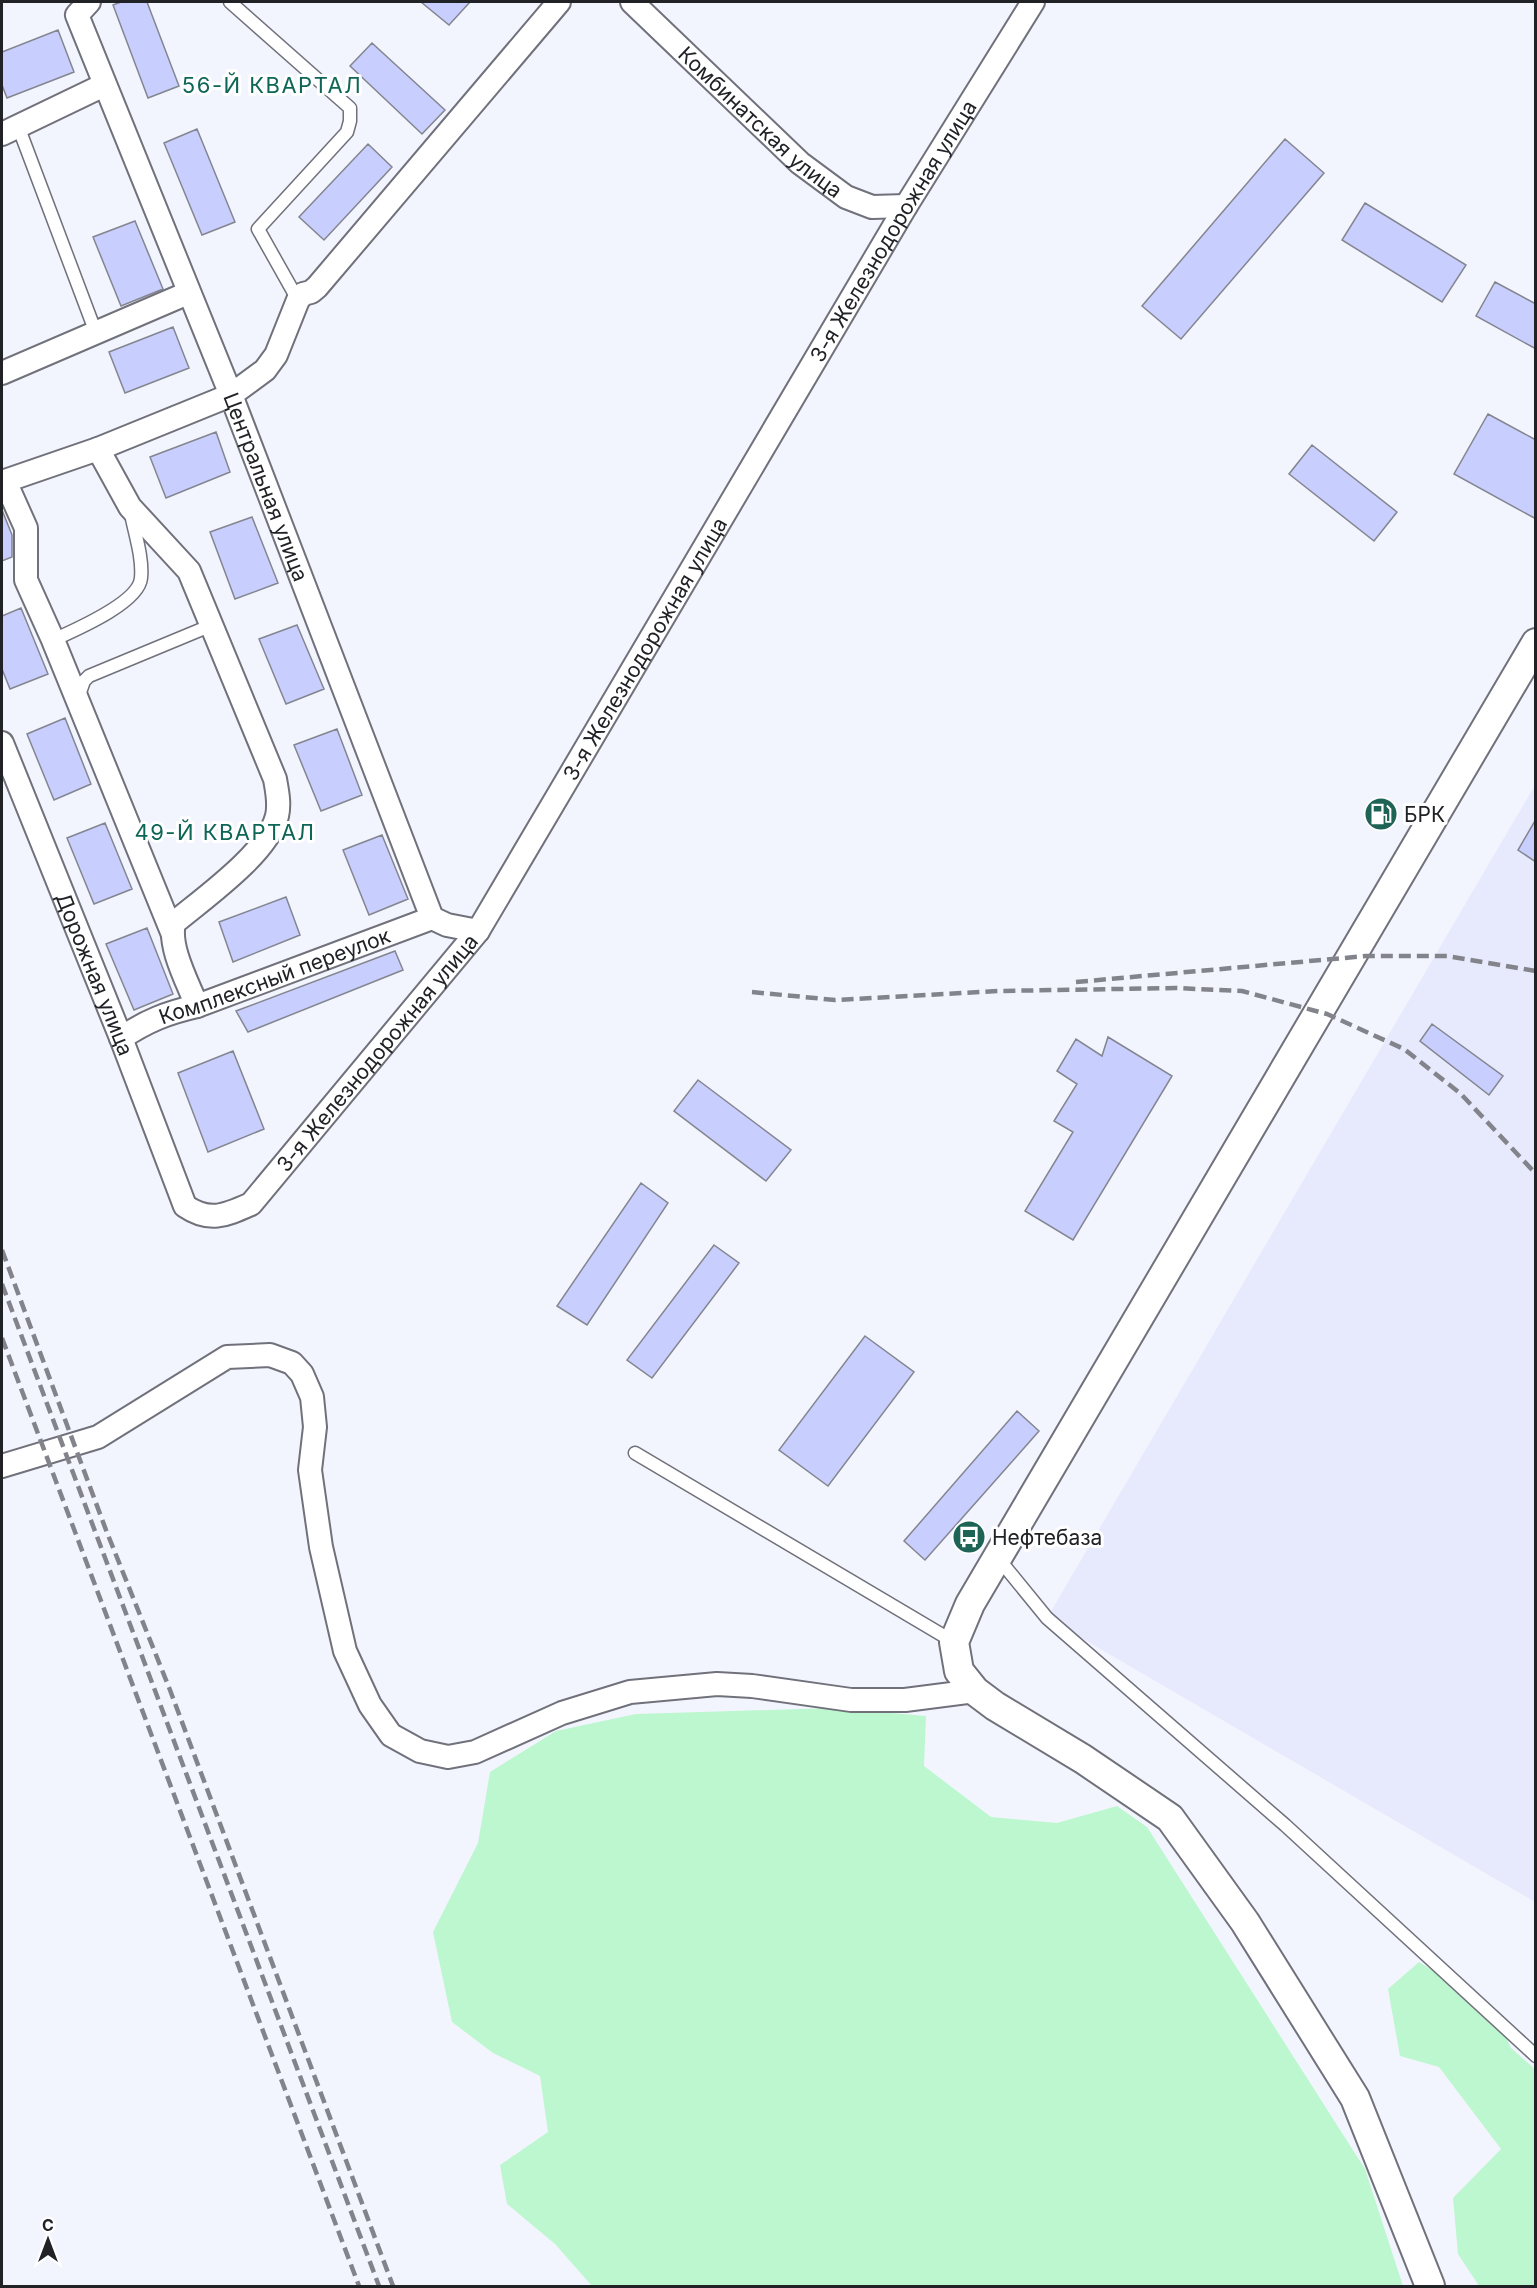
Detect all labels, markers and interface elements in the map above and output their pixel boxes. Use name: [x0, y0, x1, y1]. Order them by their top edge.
street label: Комбинатская улица: [674, 41, 847, 203]
district label: 56-Й КВАРТАЛ: [182, 72, 362, 98]
street label: 3-я Железнодорожная улица: [804, 95, 981, 366]
street label: Центральная улица: [219, 389, 314, 585]
street label: 3-я Железнодорожная улица: [557, 513, 732, 785]
fuel station icon: БРК: [1363, 796, 1399, 832]
place label: БРК: [1404, 802, 1445, 827]
district label: 49-Й КВАРТАЛ: [134, 819, 316, 845]
street label: Дорожная улица: [51, 889, 139, 1059]
street label: Комплексный переулок: [155, 922, 394, 1029]
street label: 3-я Железнодорожная улица: [271, 929, 483, 1176]
bus stop icon: Нефтебаза: [951, 1519, 987, 1555]
place label: Нефтебаза: [992, 1525, 1102, 1550]
north arrow: [18, 2210, 78, 2270]
text: С: [42, 2215, 54, 2235]

